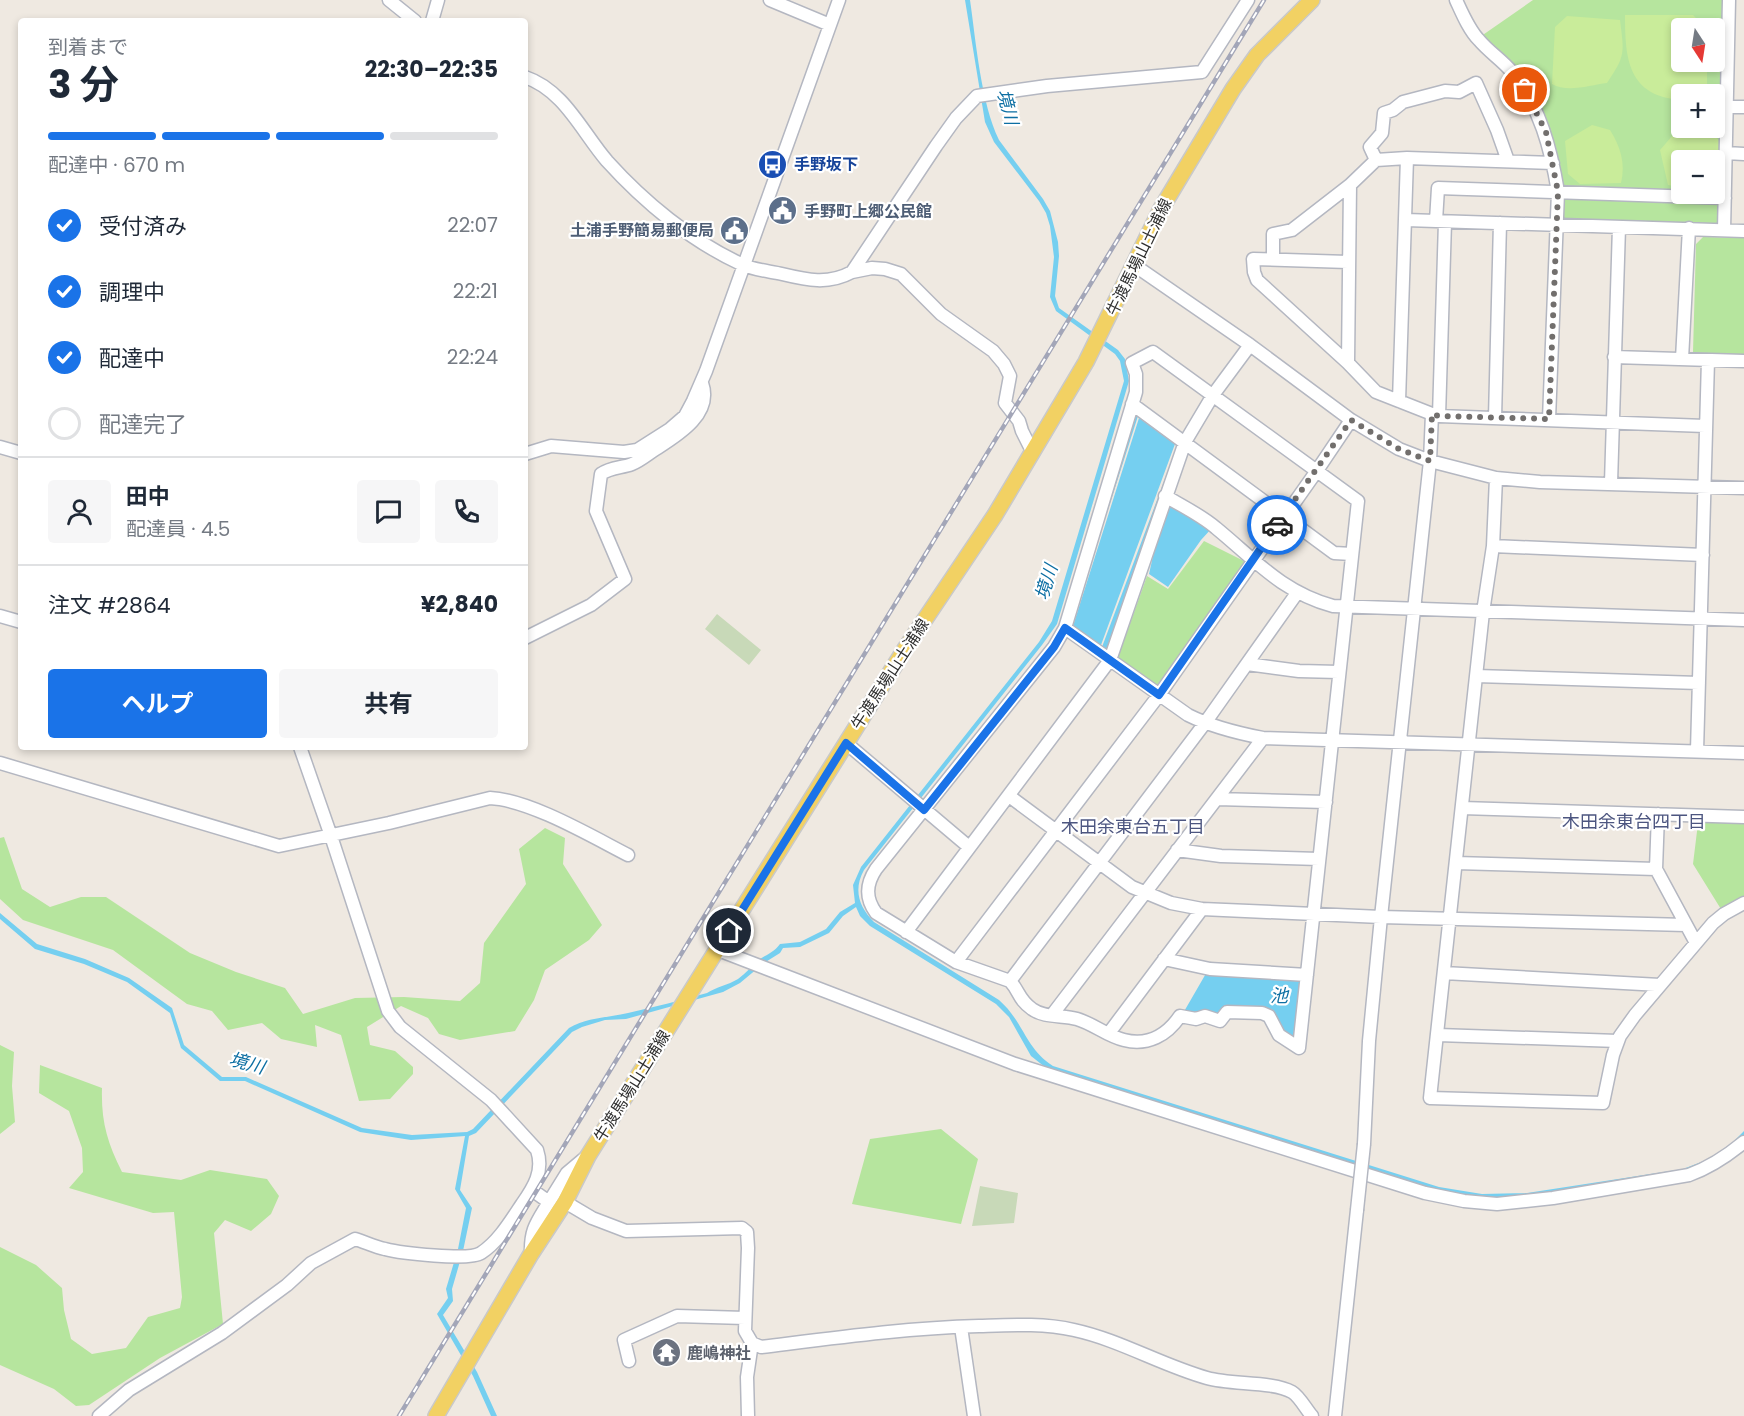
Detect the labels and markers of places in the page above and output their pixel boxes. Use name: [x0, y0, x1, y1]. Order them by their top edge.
pin: [1499, 64, 1550, 115]
bus stop icon: 手野坂下: [757, 148, 789, 180]
place label: 手野坂下: [794, 153, 858, 176]
public building icon: 手野町上郷公民館: [767, 195, 799, 227]
place label: 手野町上郷公民館: [804, 200, 932, 223]
public building icon: 土浦手野簡易郵便局: [719, 214, 751, 246]
place label: 土浦手野簡易郵便局: [570, 219, 714, 242]
pin: [703, 905, 754, 956]
temple icon: 鹿嶋神社: [650, 1337, 682, 1369]
place label: 鹿嶋神社: [687, 1342, 751, 1365]

